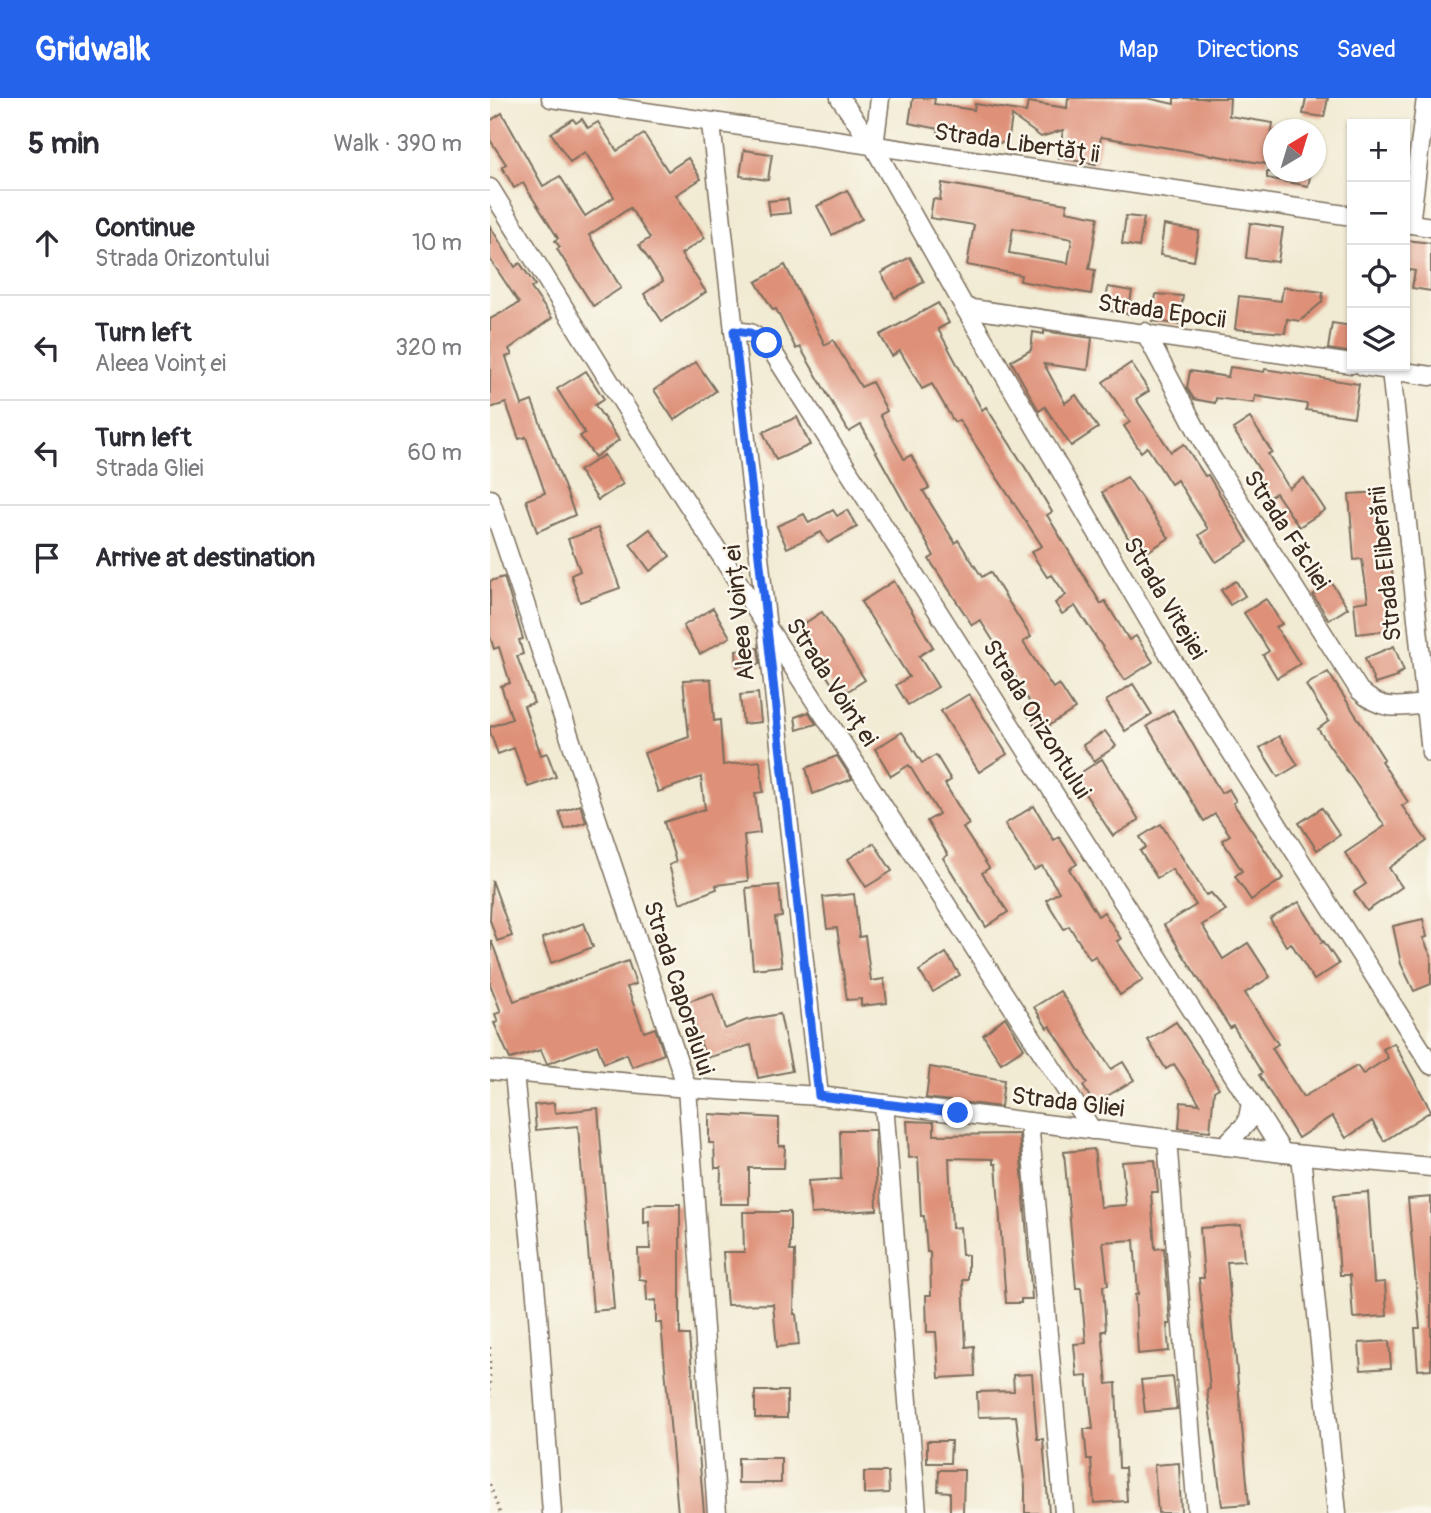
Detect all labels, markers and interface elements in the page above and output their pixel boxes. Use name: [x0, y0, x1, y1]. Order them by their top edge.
text: Gridwalk: [35, 29, 150, 70]
text: Map: [1119, 35, 1159, 64]
text: Directions: [1197, 35, 1298, 64]
text: Saved: [1336, 35, 1396, 64]
street label: Strada Libertății: [932, 118, 1101, 169]
north arrow: [1263, 119, 1326, 182]
map controls: [1347, 119, 1410, 371]
button: +: [1347, 119, 1410, 182]
text: 5 min: [28, 125, 99, 162]
text: Walk · 390 m: [333, 129, 462, 158]
button: −: [1347, 182, 1410, 245]
text: Continue: [95, 212, 195, 244]
icon: ahead: [28, 224, 66, 262]
text: 10 m: [412, 228, 462, 257]
text: Strada Orizontului: [95, 244, 269, 273]
button: locate: [1347, 245, 1410, 308]
street label: Strada Epocii: [1096, 288, 1228, 335]
button: layers: [1347, 308, 1410, 371]
text: Turn left: [95, 317, 191, 349]
route start: [751, 327, 782, 358]
icon: left: [28, 329, 66, 367]
text: 320 m: [395, 333, 462, 362]
text: Aleea Voinței: [95, 349, 226, 378]
text: Turn left: [95, 422, 191, 454]
icon: left: [28, 434, 66, 472]
text: 60 m: [407, 438, 462, 467]
text: Strada Gliei: [95, 454, 204, 483]
street label: Strada Făcliei: [1237, 465, 1336, 595]
street label: Strada Eliberării: [1363, 485, 1408, 643]
street label: Strada Vitejiei: [1117, 532, 1212, 665]
icon: arrive: [28, 539, 66, 577]
text: Arrive at destination: [95, 542, 315, 574]
street label: Aleea Voinței: [718, 543, 761, 682]
street label: Strada Voinței: [779, 613, 884, 752]
street label: Strada Orizontului: [976, 634, 1097, 804]
street label: Strada Caporalului: [637, 897, 720, 1079]
street label: Strada Gliei: [1010, 1081, 1126, 1124]
route end: [942, 1097, 973, 1128]

